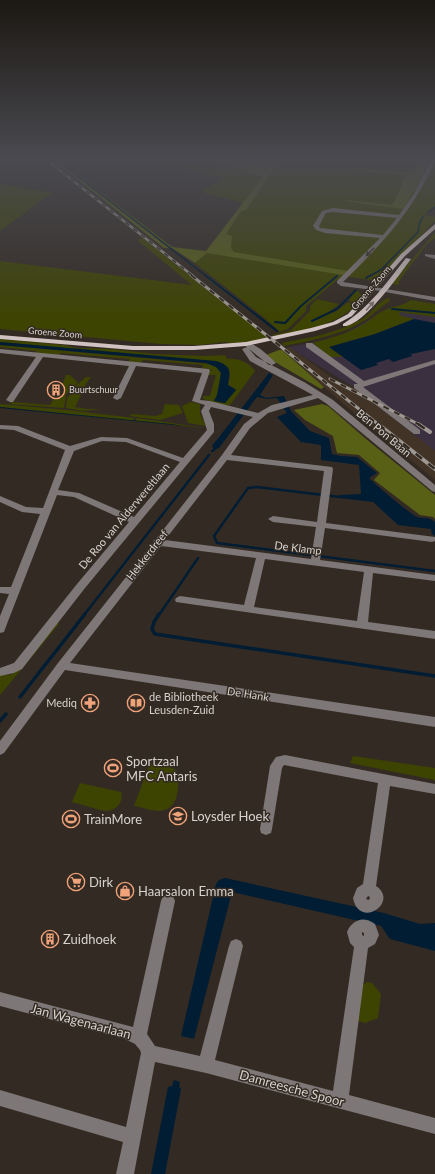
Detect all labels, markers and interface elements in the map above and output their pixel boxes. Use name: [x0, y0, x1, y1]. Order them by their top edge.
one-way arrow: [365, 247, 375, 257]
street label: Groene Zoom: [349, 264, 393, 312]
one-way arrow: [365, 301, 374, 312]
street label: Groene Zoom: [27, 325, 83, 340]
building icon: Buurtschuur: [46, 380, 66, 400]
place label: Buurtschuur: [69, 384, 119, 395]
street label: Ben Pon Baan: [354, 406, 414, 459]
street label: De Roo van Alderwereltlaan: [75, 460, 172, 571]
street label: Hekkerdreef: [123, 527, 170, 582]
street label: De Klamp: [274, 538, 322, 557]
street label: De Hank: [226, 684, 270, 703]
place label: de Bibliotheek Leusden-Zuid: [149, 690, 219, 716]
pharmacy icon: Mediq: [80, 693, 100, 713]
library icon: de Bibliotheek Leusden-Zuid: [126, 693, 146, 713]
place label: Mediq: [46, 696, 77, 709]
place label: Sportzaal MFC Antaris: [126, 753, 198, 784]
sports icon: Sportzaal MFC Antaris: [103, 758, 123, 778]
school or university icon: Loysder Hoek: [168, 806, 188, 826]
place label: Loysder Hoek: [191, 808, 269, 824]
sports icon: TrainMore: [61, 809, 81, 829]
place label: TrainMore: [84, 811, 142, 827]
supermarket icon: Dirk: [66, 872, 86, 892]
place label: Dirk: [89, 874, 114, 890]
shop icon: Haarsalon Emma: [115, 881, 135, 901]
place label: Haarsalon Emma: [138, 883, 234, 899]
building icon: Zuidhoek: [40, 929, 60, 949]
place label: Zuidhoek: [63, 931, 117, 947]
street label: Jan Wagenaarlaan: [29, 1000, 133, 1042]
street label: Damreesche Spoor: [238, 1066, 346, 1110]

